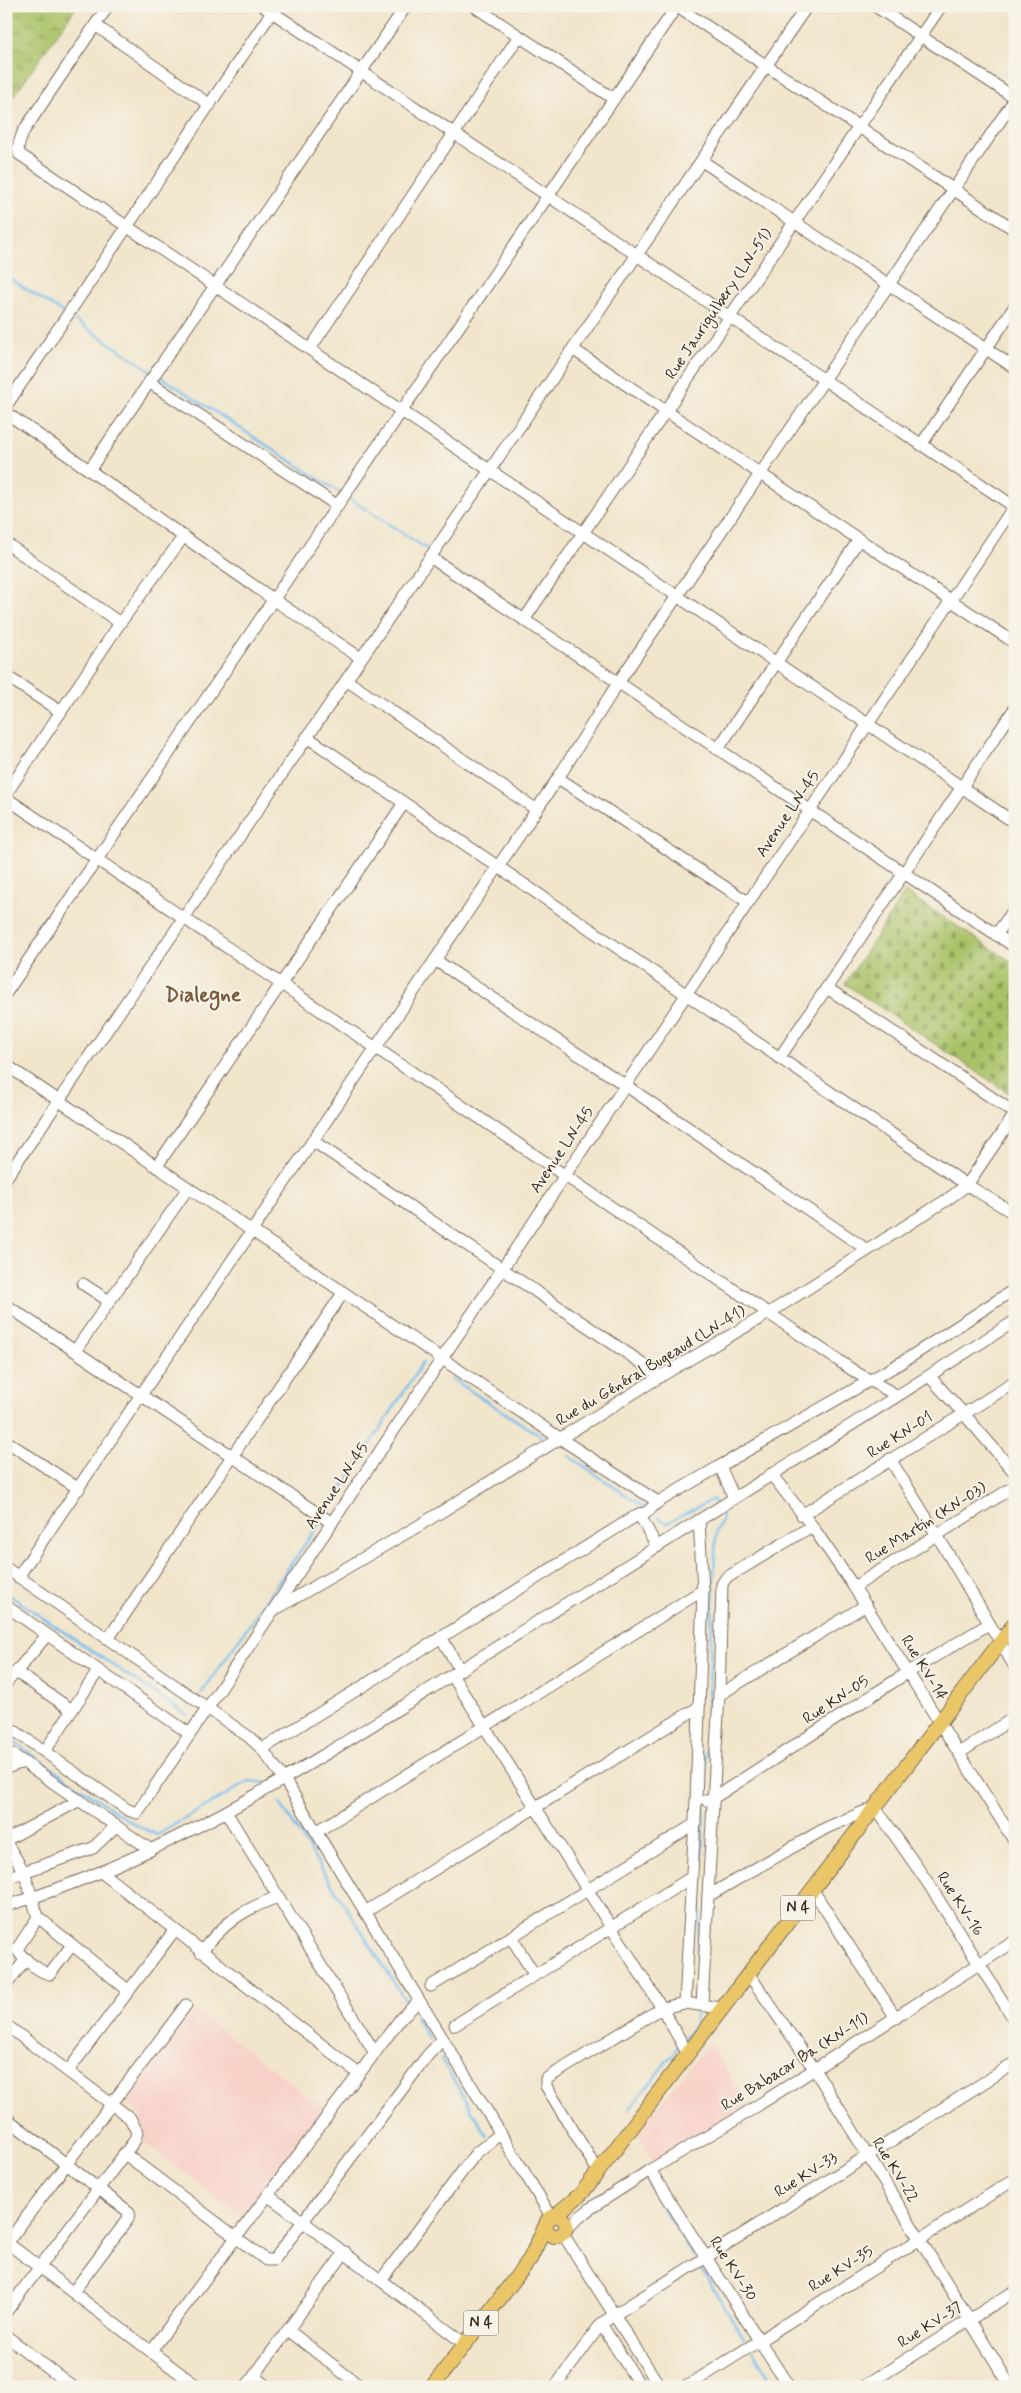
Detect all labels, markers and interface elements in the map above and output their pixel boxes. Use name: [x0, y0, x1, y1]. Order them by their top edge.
street label: Rue Jaurigulbery (LN-51): [661, 224, 778, 384]
street label: Avenue LN-45: [751, 767, 825, 861]
district label: Dialegne: [165, 981, 242, 1011]
street label: Avenue LN-45: [525, 1103, 599, 1197]
street label: Rue du Général Bugeaud (LN-41): [552, 1301, 750, 1431]
street label: Rue KN-01: [863, 1407, 937, 1463]
street label: Avenue LN-45: [300, 1439, 374, 1533]
street label: Rue Martin (KN-03): [861, 1477, 991, 1569]
street label: Rue KV-14: [896, 1631, 953, 1705]
street label: Rue KN-05: [799, 1671, 873, 1729]
street label: Rue KV-16: [931, 1868, 989, 1940]
road number: N 4: [780, 1896, 816, 1920]
street label: Rue Babacar Ba (KN-11): [717, 2008, 873, 2116]
street label: Rue KV-22: [867, 2133, 923, 2207]
street label: Rue KV-33: [770, 2147, 842, 2203]
street label: Rue KV-30: [704, 2233, 762, 2305]
street label: Rue KV-35: [805, 2241, 877, 2297]
street label: Rue KV-37: [894, 2297, 966, 2353]
road number: N 4: [464, 2310, 498, 2336]

